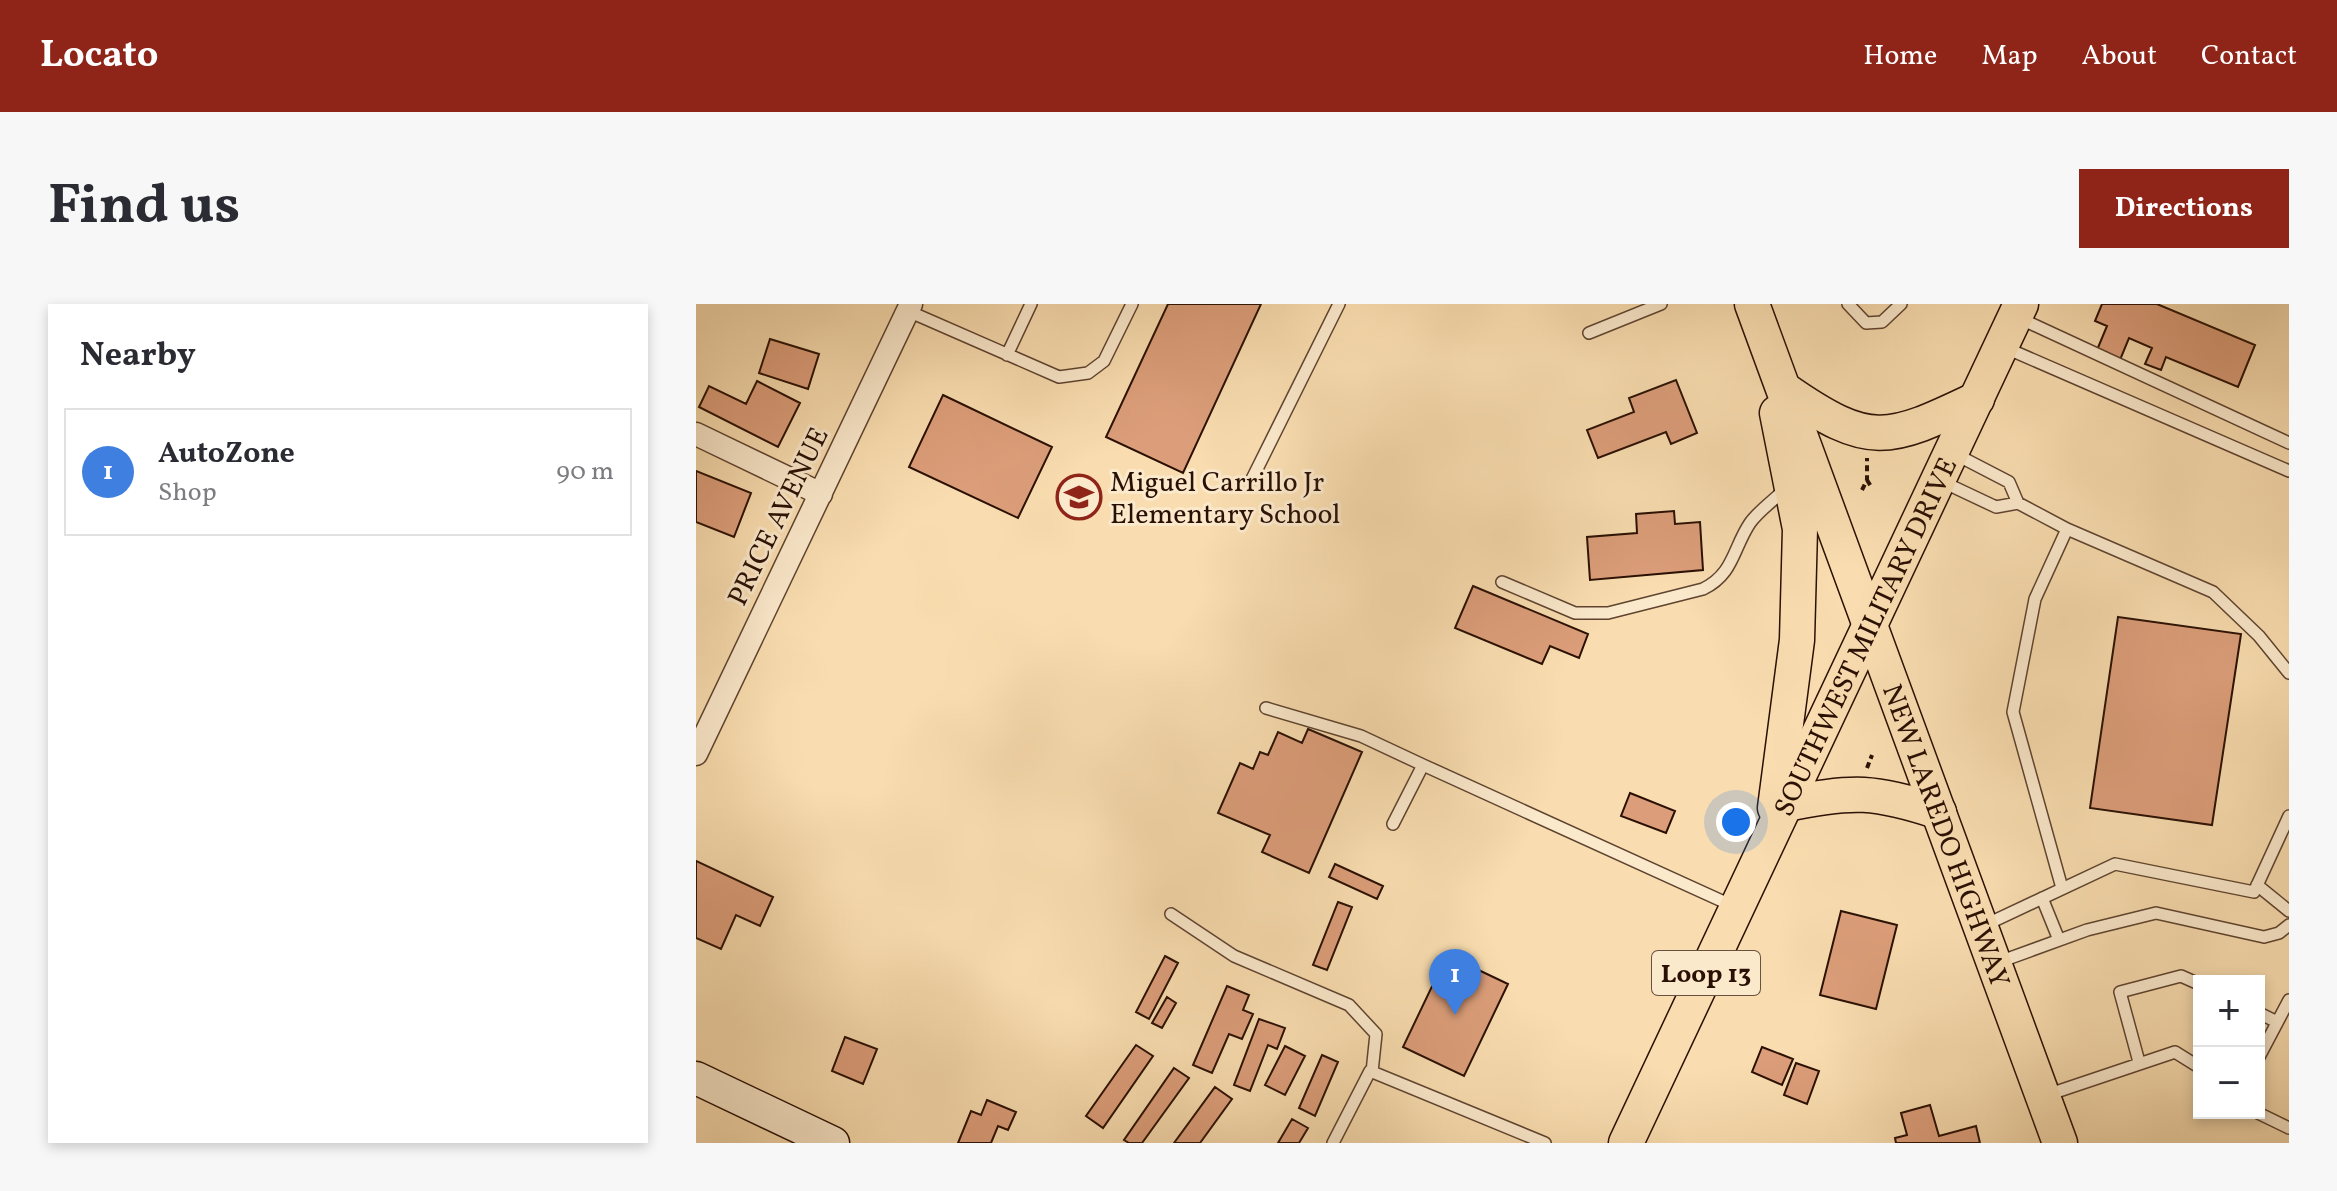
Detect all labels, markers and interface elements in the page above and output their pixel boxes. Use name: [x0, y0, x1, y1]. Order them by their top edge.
text: Locato: [40, 30, 158, 83]
text: Home: [1863, 37, 1937, 76]
text: Map: [1981, 37, 2037, 76]
text: About: [2081, 37, 2157, 76]
text: Contact: [2201, 37, 2297, 76]
text: Find us: [48, 169, 240, 247]
button: Directions: [2079, 169, 2289, 248]
text: Nearby: [80, 333, 196, 380]
street label: PRICE AVENUE: [719, 421, 839, 613]
text: AutoZone: [158, 433, 295, 475]
street label: SOUTHWEST MILITARY DRIVE: [1765, 451, 1968, 823]
text: 1: [103, 454, 113, 490]
text: 90 m: [556, 454, 614, 490]
place label: Miguel Carrillo Jr Elementary School: [1110, 464, 1341, 535]
school or university icon: Miguel Carrillo Jr Elementary School: [1055, 473, 1103, 521]
text: Shop: [158, 475, 217, 511]
street label: NEW LAREDO HIGHWAY: [1871, 679, 2018, 993]
your location: [1716, 802, 1756, 842]
pin: 1: [1429, 949, 1481, 1015]
road number: Loop 13: [1652, 951, 1760, 995]
map controls: [2193, 975, 2265, 1119]
button: +: [2193, 975, 2265, 1047]
button: −: [2193, 1047, 2265, 1119]

